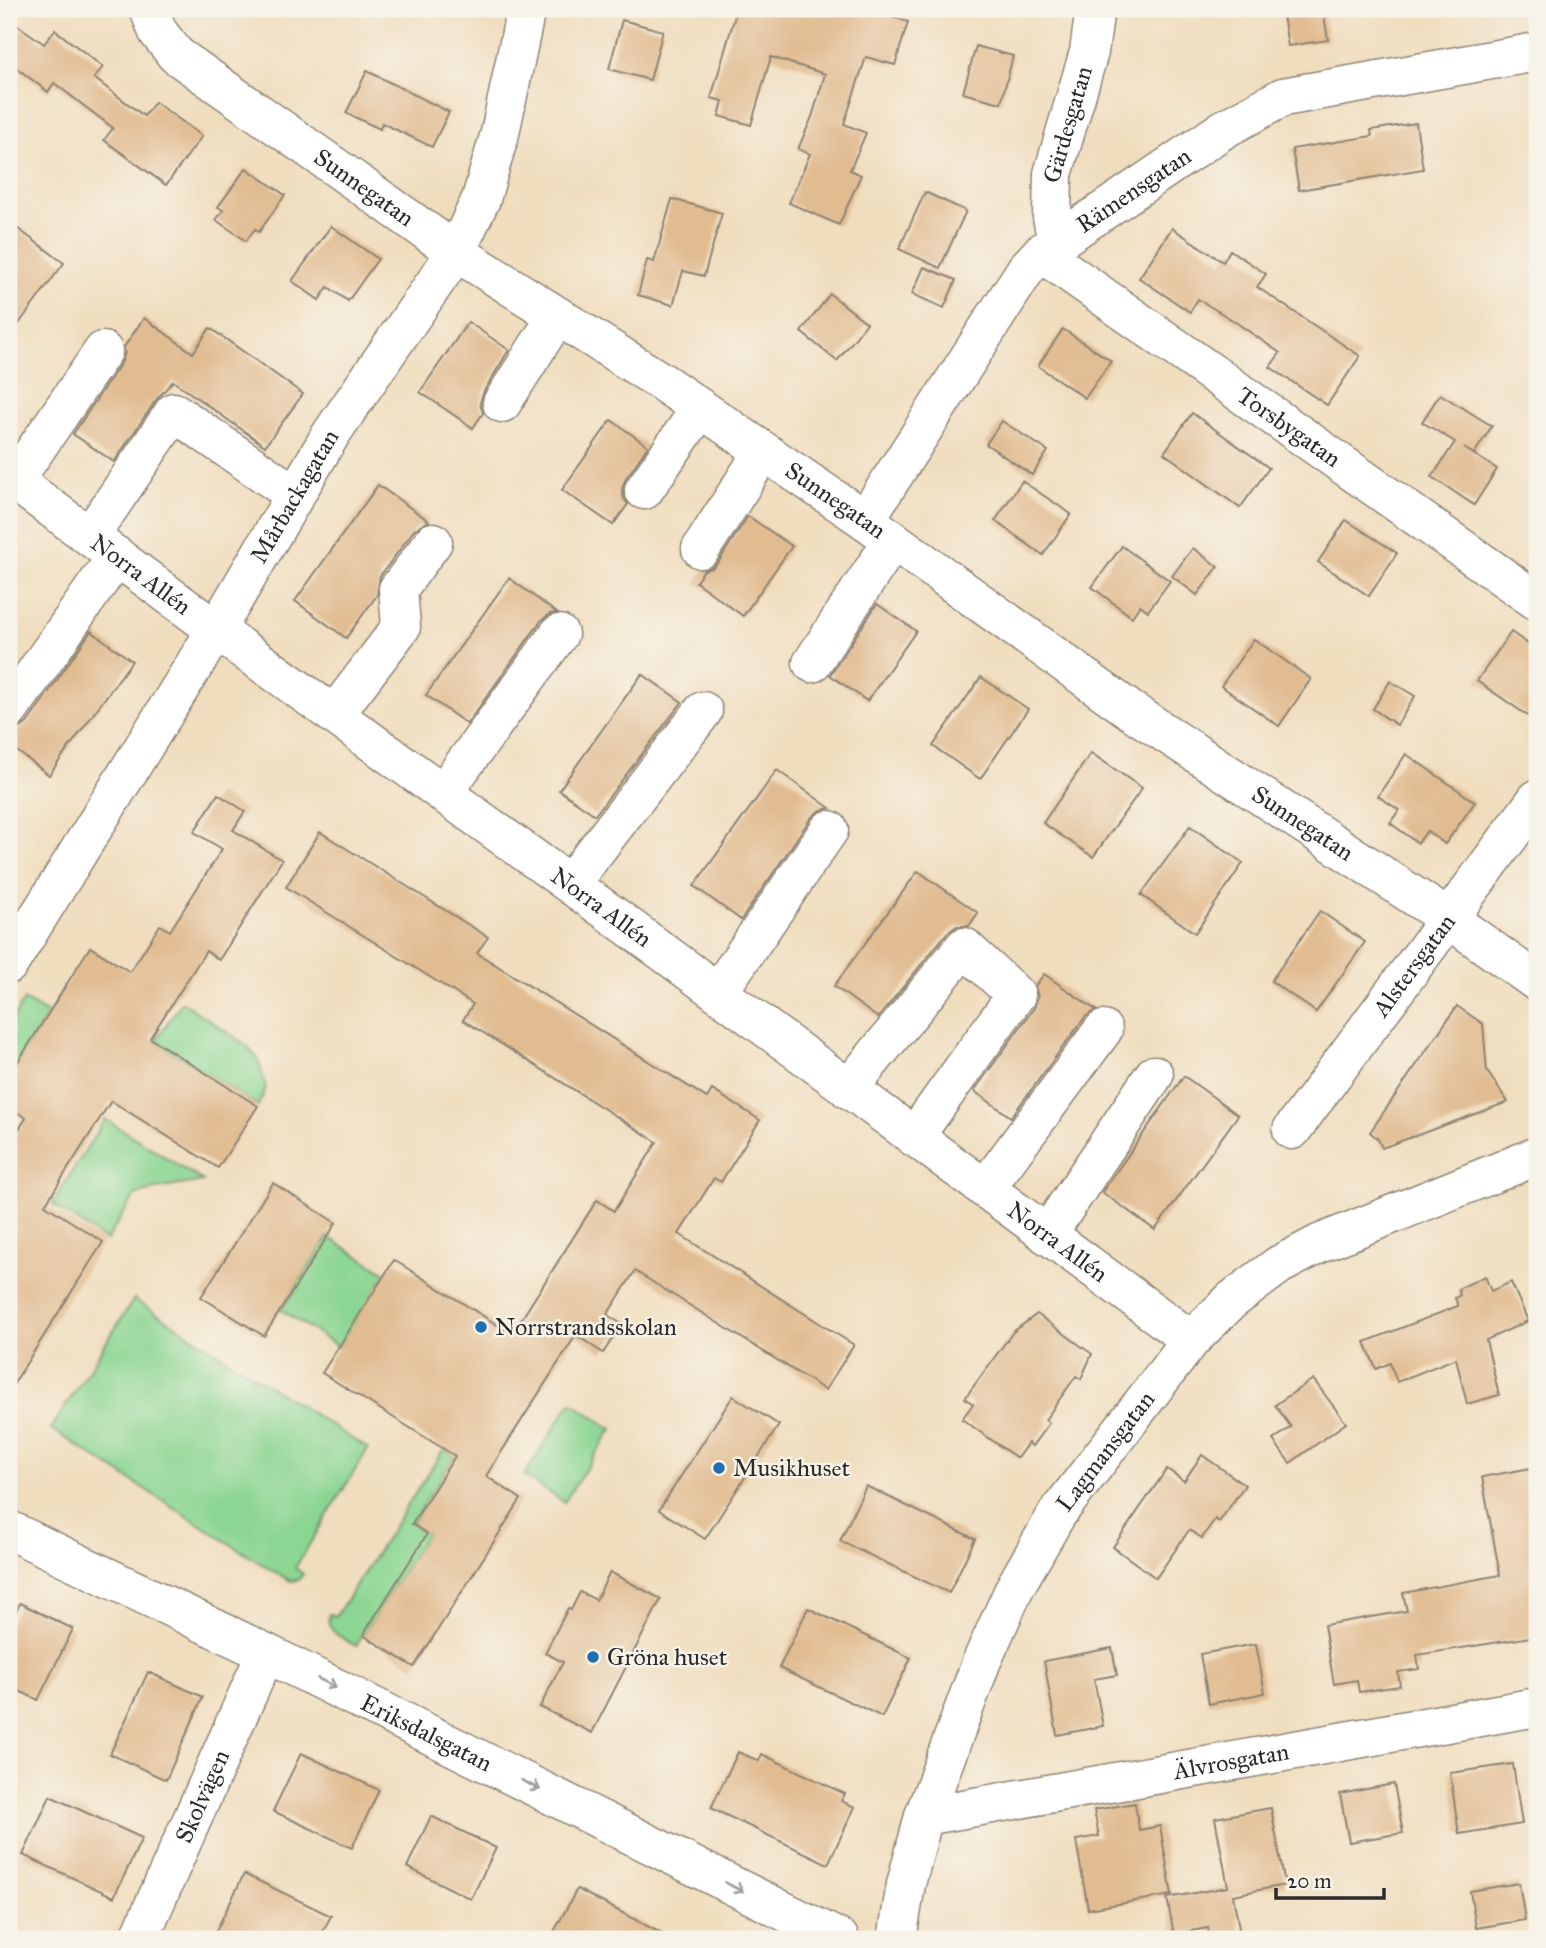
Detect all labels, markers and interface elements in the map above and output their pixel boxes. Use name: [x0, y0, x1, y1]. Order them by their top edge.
street label: Gärdesgatan: [1036, 63, 1099, 187]
street label: Rämensgatan: [1071, 141, 1197, 240]
street label: Sunnegatan: [308, 142, 420, 233]
street label: Torsbygatan: [1231, 380, 1347, 474]
street label: Mårbackagatan: [244, 424, 345, 569]
street label: Sunnegatan: [780, 455, 892, 545]
street label: Norra Allén: [85, 527, 197, 621]
street label: Sunnegatan: [1246, 779, 1359, 867]
street label: Norra Allén: [545, 860, 658, 954]
street label: Alstersgatan: [1365, 908, 1462, 1023]
street label: Norra Allén: [1001, 1195, 1114, 1289]
place label: Norrstrandsskolan: [495, 1312, 677, 1342]
marker: Norrstrandsskolan: [473, 1319, 489, 1335]
street label: Lagmansgatan: [1049, 1385, 1161, 1518]
place label: Musikhuset: [733, 1453, 851, 1483]
marker: Musikhuset: [711, 1460, 727, 1476]
place label: Gröna huset: [607, 1642, 728, 1672]
marker: Gröna huset: [585, 1649, 601, 1665]
one-way arrow: [316, 1677, 337, 1691]
street label: Eriksdalsgatan: [356, 1688, 497, 1778]
street label: Älvrosgatan: [1170, 1736, 1291, 1787]
street label: Skolvägen: [169, 1745, 236, 1848]
one-way arrow: [520, 1778, 541, 1792]
scale bar: [1276, 1857, 1385, 1901]
text: 20 m: [1287, 1868, 1332, 1894]
one-way arrow: [723, 1880, 744, 1894]

